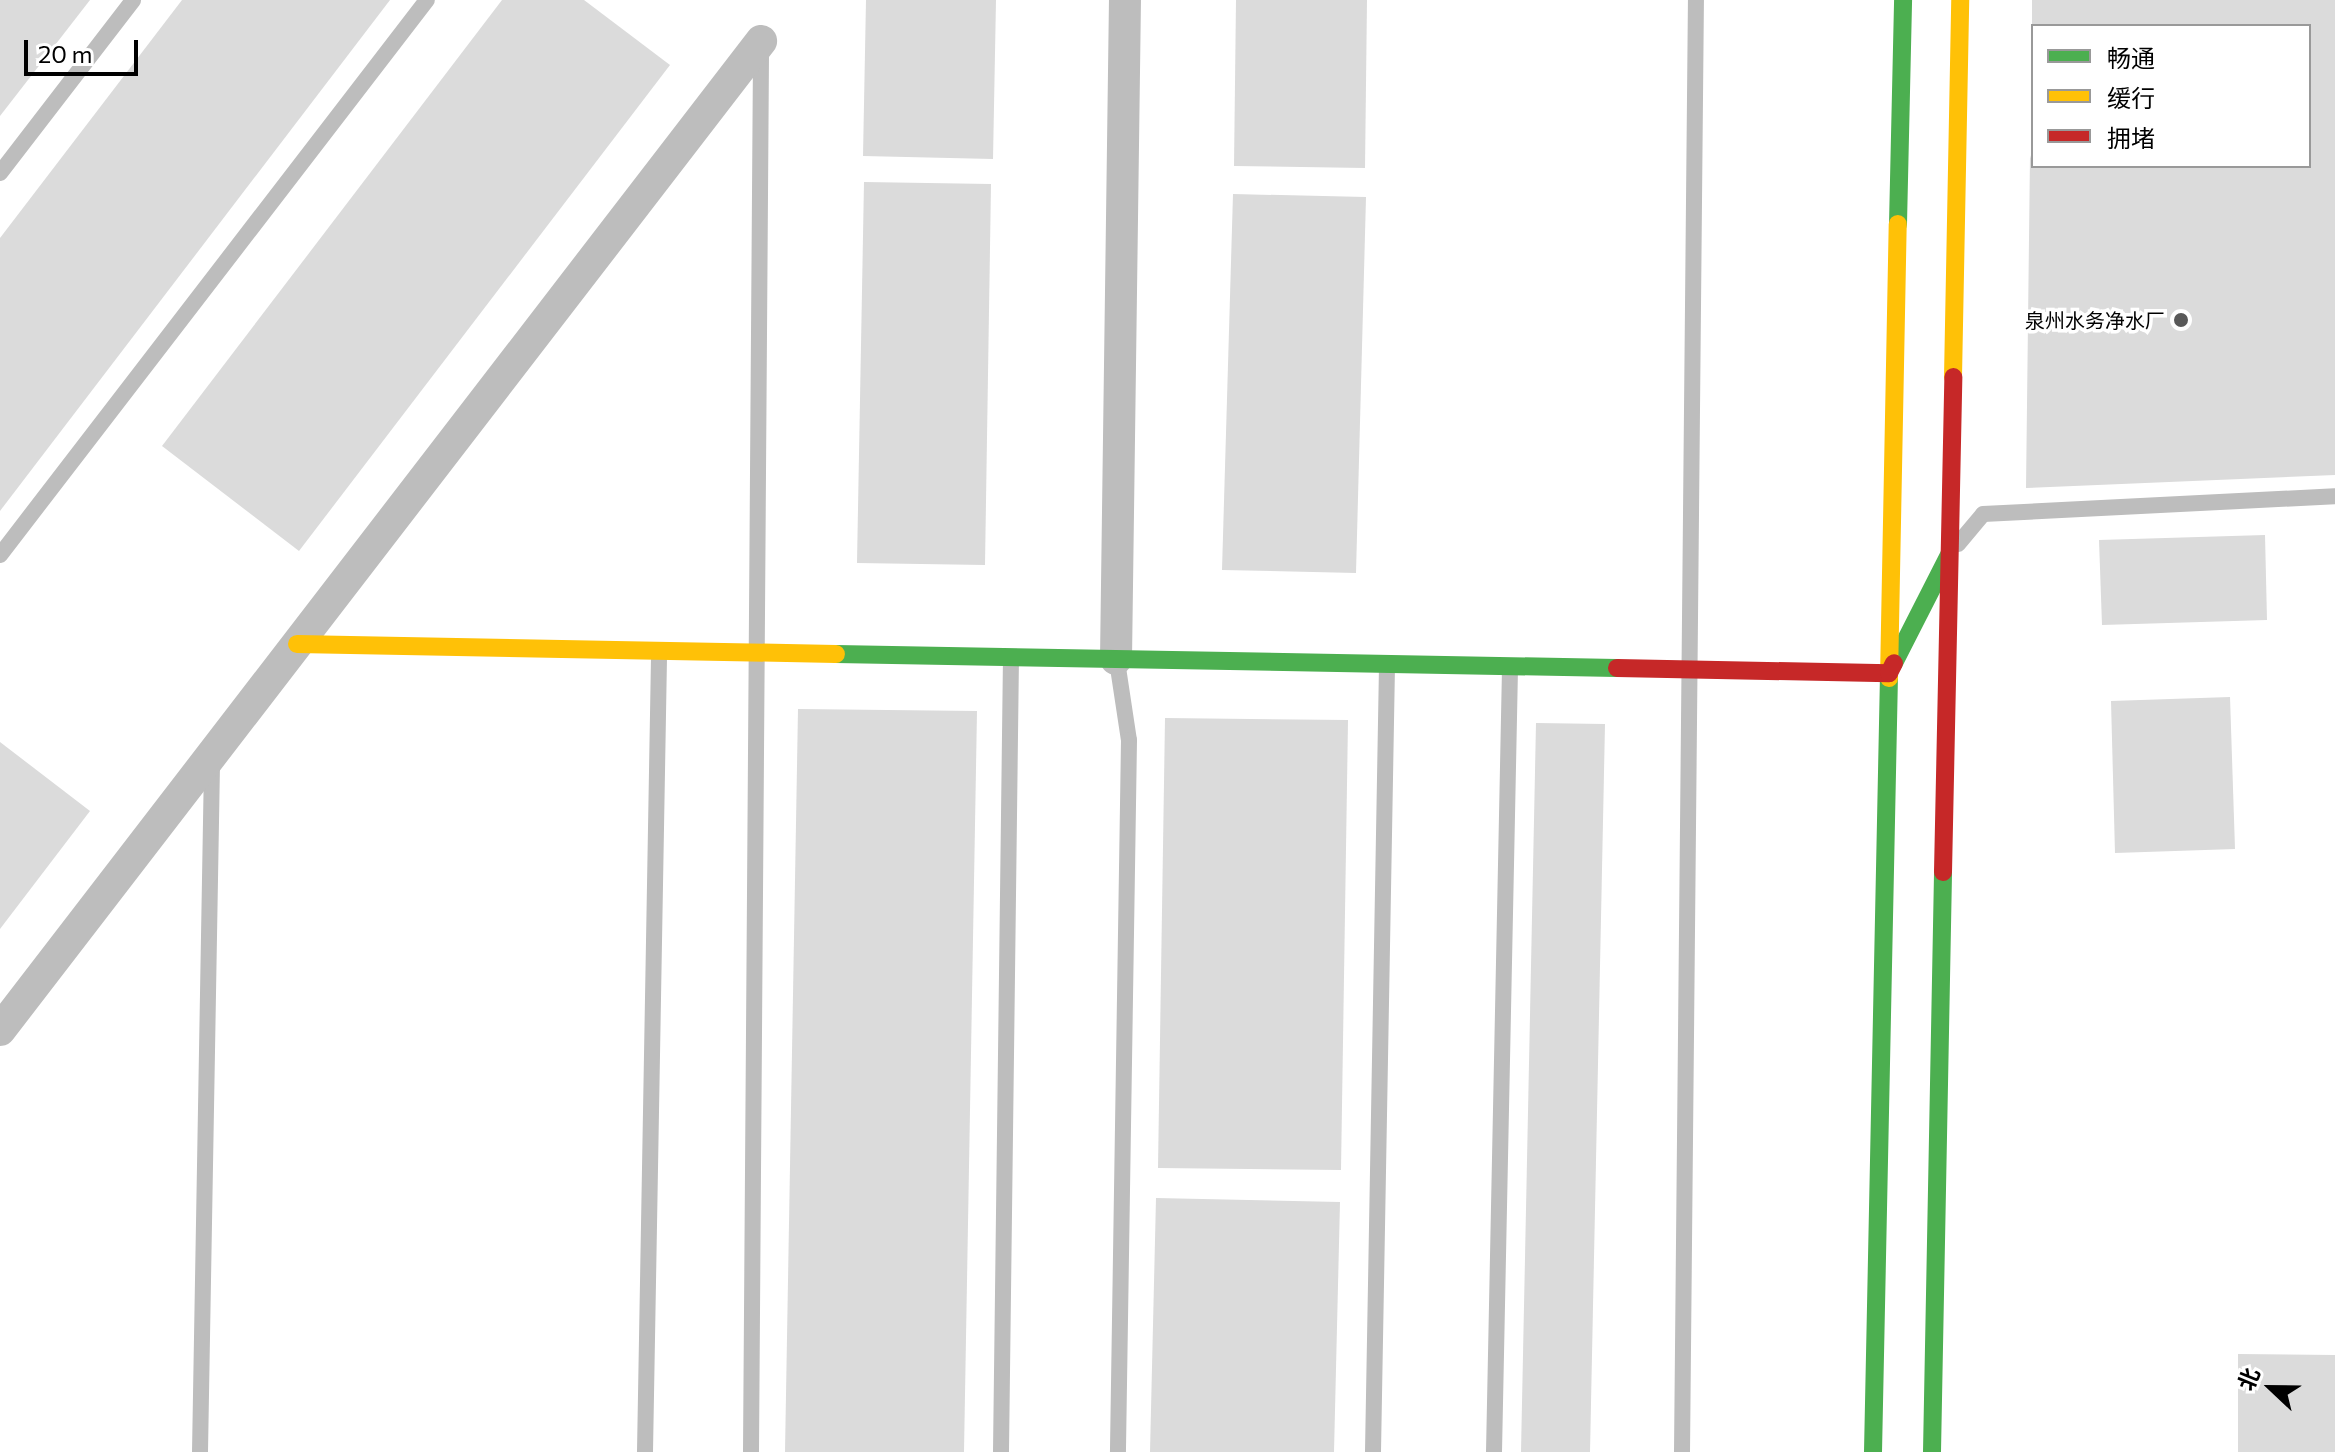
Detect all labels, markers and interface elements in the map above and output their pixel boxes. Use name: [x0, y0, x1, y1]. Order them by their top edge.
scale bar: [28, 24, 142, 74]
legend: [2031, 24, 2311, 168]
text: 20 m: [38, 39, 92, 68]
text: 畅通: [2107, 43, 2155, 72]
text: 缓行: [2107, 83, 2155, 112]
text: 拥堵: [2107, 123, 2155, 152]
place label: 泉州水务净水厂: [2025, 308, 2165, 332]
marker: 泉州水务净水厂: [2172, 311, 2190, 329]
north arrow: [2231, 1348, 2311, 1428]
text: 北: [2232, 1364, 2265, 1394]

